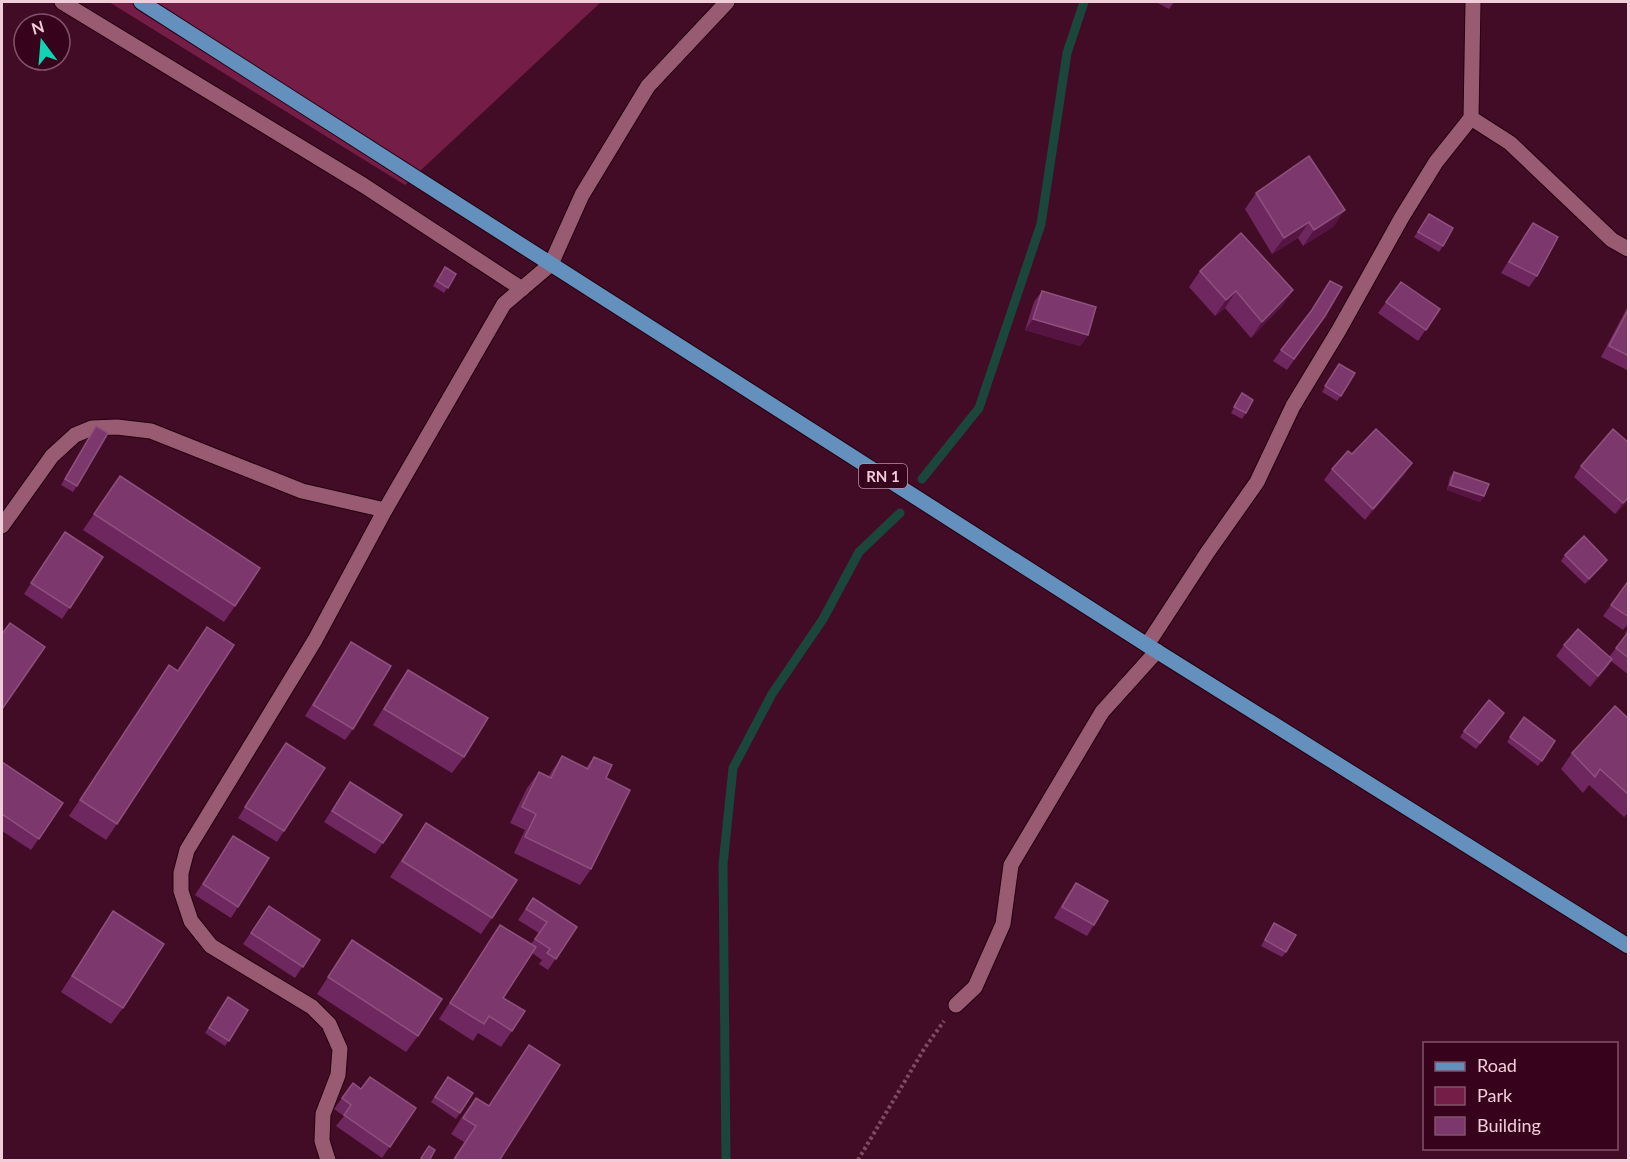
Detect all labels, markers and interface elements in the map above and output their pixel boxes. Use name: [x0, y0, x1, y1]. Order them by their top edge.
north arrow: [12, 12, 72, 72]
text: N: [29, 16, 46, 38]
road number: RN 1: [859, 464, 907, 488]
legend: [1423, 1042, 1618, 1150]
text: Road: [1477, 1054, 1517, 1076]
text: Park: [1477, 1084, 1513, 1106]
text: Building: [1477, 1114, 1541, 1136]

